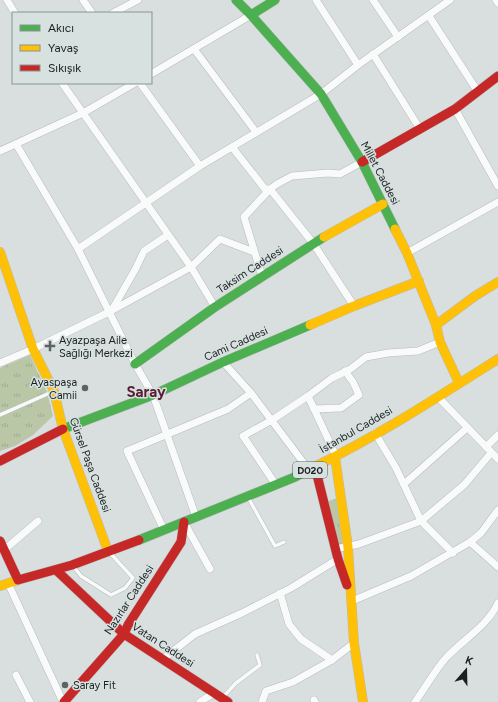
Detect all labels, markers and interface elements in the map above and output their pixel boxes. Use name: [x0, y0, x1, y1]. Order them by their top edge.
legend: [12, 12, 152, 84]
text: Akıcı: [48, 21, 74, 35]
text: Yavaş: [48, 41, 79, 55]
text: Sıkışık: [48, 61, 81, 75]
street label: Millet Caddesi: [358, 139, 402, 207]
street label: Taksim Caddesi: [214, 244, 286, 296]
street label: Cami Caddesi: [202, 324, 270, 364]
place label: Ayazpaşa Aile Sağlığı Merkezi: [59, 334, 133, 360]
marker: Ayazpaşa Aile Sağlığı Merkezi: [44, 340, 56, 352]
place label: Ayaspaşa Camii: [30, 376, 77, 402]
marker: Ayaspaşa Camii: [80, 383, 90, 393]
district label: Saray: [126, 383, 166, 401]
street label: İstanbul Caddesi: [317, 404, 395, 456]
street label: Gürsel Paşa Caddesi: [67, 416, 113, 514]
road number: D020: [293, 462, 327, 478]
street label: Nazırlar Caddesi: [102, 563, 156, 637]
street label: Vatan Caddesi: [129, 620, 197, 670]
north arrow: [446, 650, 486, 690]
text: K: [464, 654, 476, 669]
place label: Saray Fit: [73, 679, 116, 692]
marker: Saray Fit: [60, 680, 70, 690]

